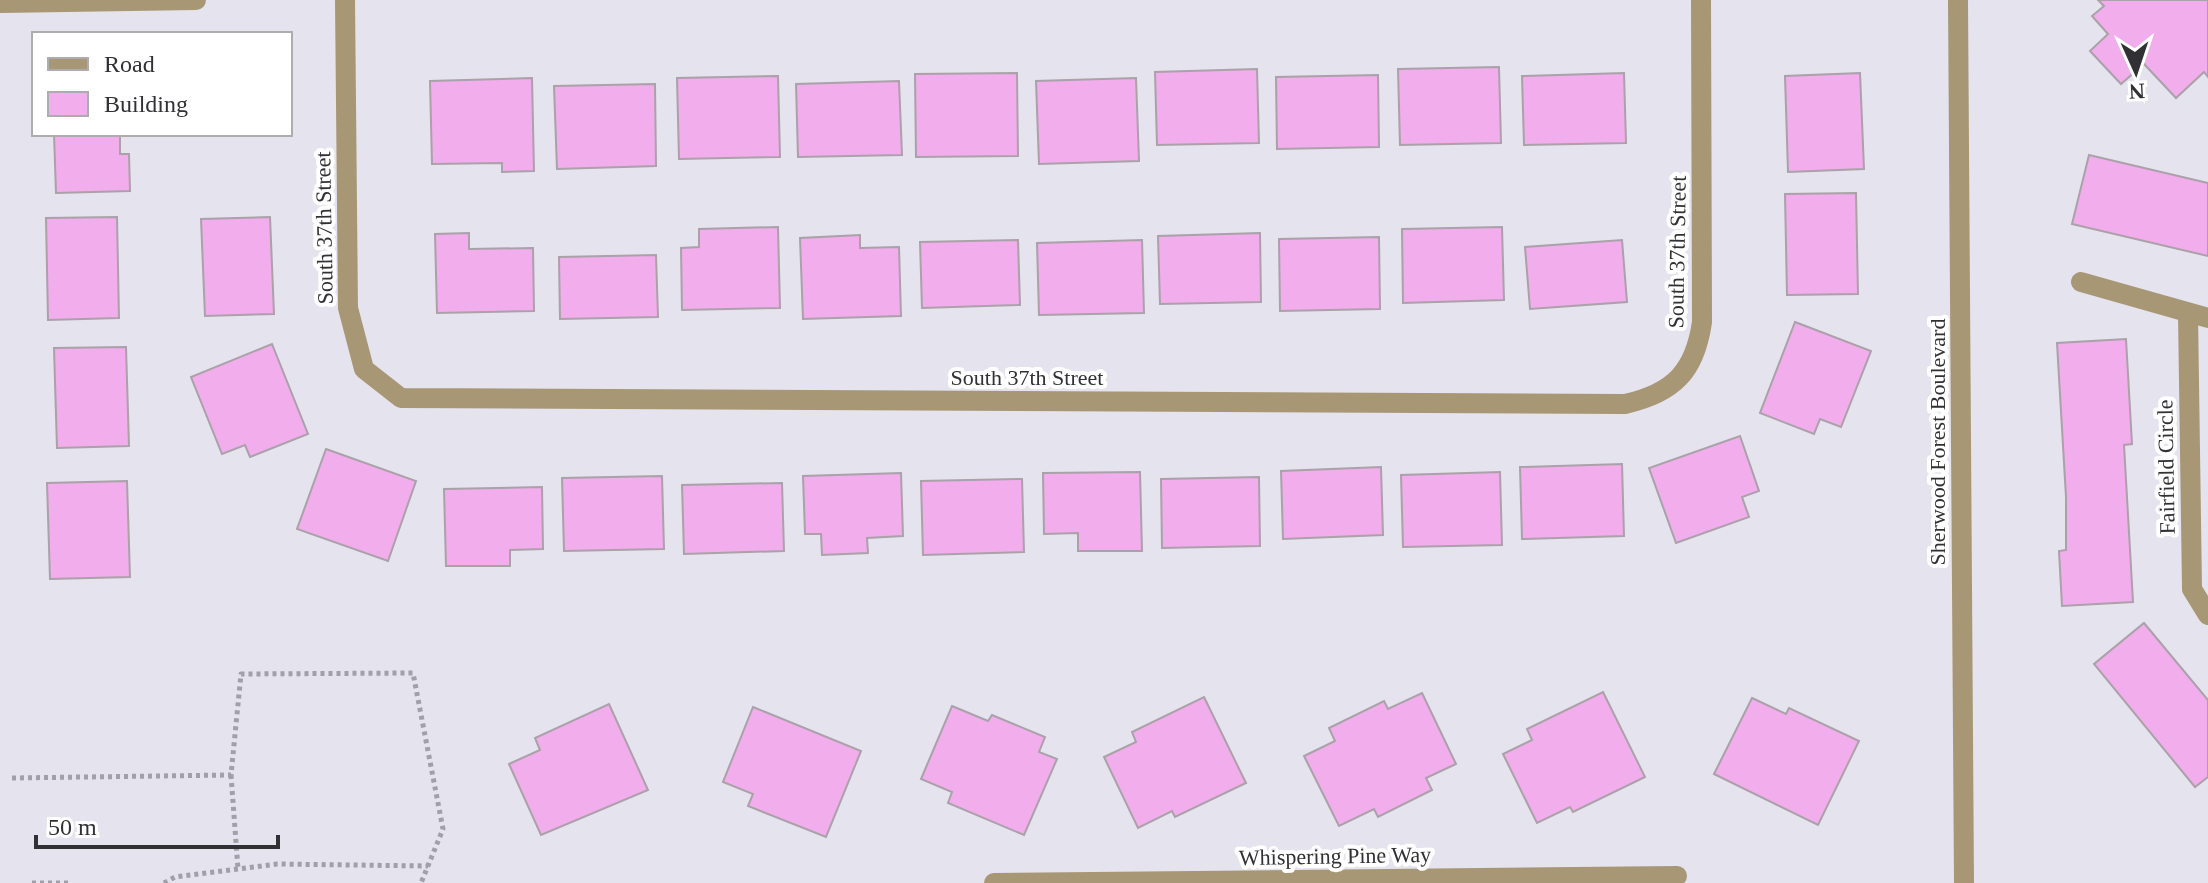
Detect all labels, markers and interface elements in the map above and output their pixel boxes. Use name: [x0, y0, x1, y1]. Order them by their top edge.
legend: [32, 32, 292, 136]
north arrow: [2096, 32, 2176, 112]
text: Road: [104, 51, 155, 77]
text: N: [2128, 79, 2146, 104]
text: Building: [104, 91, 188, 117]
street label: South 37th Street: [310, 151, 338, 305]
street label: South 37th Street: [1663, 175, 1691, 329]
street label: Sherwood Forest Boulevard: [1925, 319, 1950, 565]
street label: South 37th Street: [951, 365, 1103, 390]
street label: Fairfield Circle: [2152, 399, 2180, 535]
scale bar: [36, 799, 278, 849]
text: 50 m: [48, 814, 97, 840]
street label: Whispering Pine Way: [1239, 842, 1431, 870]

